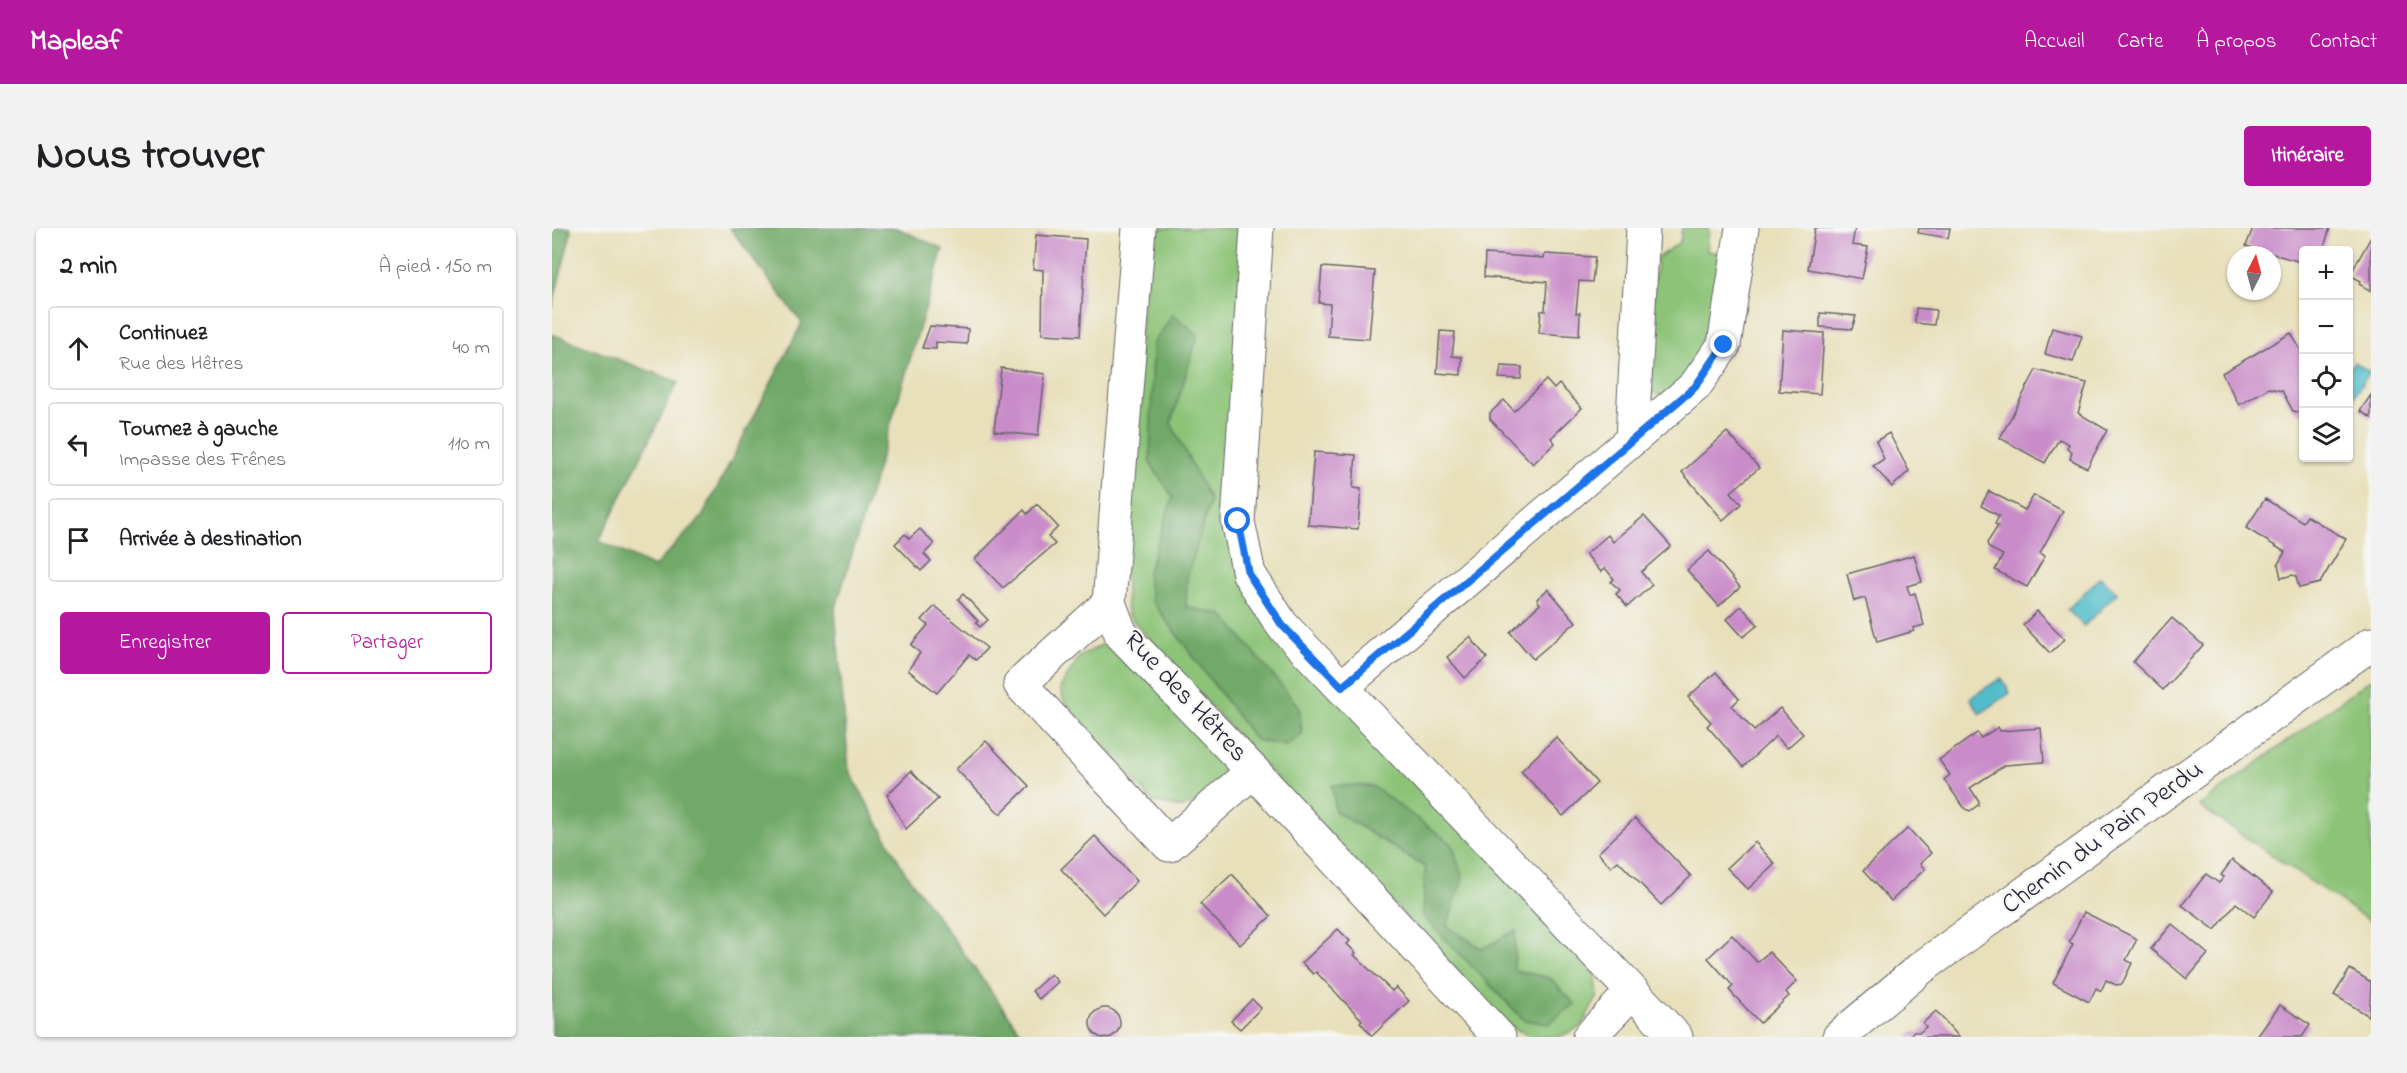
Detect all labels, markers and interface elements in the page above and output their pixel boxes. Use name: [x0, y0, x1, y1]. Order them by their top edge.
text: Mapleaf: [30, 22, 122, 63]
text: Accueil: [2024, 27, 2085, 57]
text: Carte: [2118, 27, 2163, 57]
text: À propos: [2196, 27, 2276, 57]
text: Contact: [2309, 27, 2377, 57]
text: Nous trouver: [36, 126, 264, 187]
button: Itinéraire: [2244, 126, 2371, 186]
north arrow: [2227, 246, 2281, 300]
map controls: [2299, 246, 2353, 462]
button: +: [2299, 246, 2353, 300]
text: 2 min: [60, 248, 117, 286]
text: À pied · 150 m: [379, 253, 492, 282]
button: −: [2299, 300, 2353, 354]
text: Continuez: [119, 318, 207, 350]
route end: [1710, 331, 1736, 357]
icon: ahead: [62, 332, 95, 365]
text: 40 m: [453, 334, 490, 363]
text: Rue des Hêtres: [119, 350, 243, 379]
button: locate: [2299, 354, 2353, 408]
button: layers: [2299, 408, 2353, 462]
text: Tournez à gauche: [119, 414, 278, 446]
icon: left: [62, 428, 95, 461]
text: 110 m: [448, 430, 490, 459]
text: Impasse des Frênes: [119, 446, 286, 475]
route start: [1224, 507, 1250, 533]
icon: arrive: [62, 524, 95, 557]
text: Arrivée à destination: [119, 524, 302, 556]
button: Enregistrer: [60, 612, 270, 674]
button: Partager: [282, 612, 492, 674]
street label: Rue des Hêtres: [1113, 622, 1257, 772]
street label: Chemin du Pain Perdu: [1994, 751, 2212, 925]

